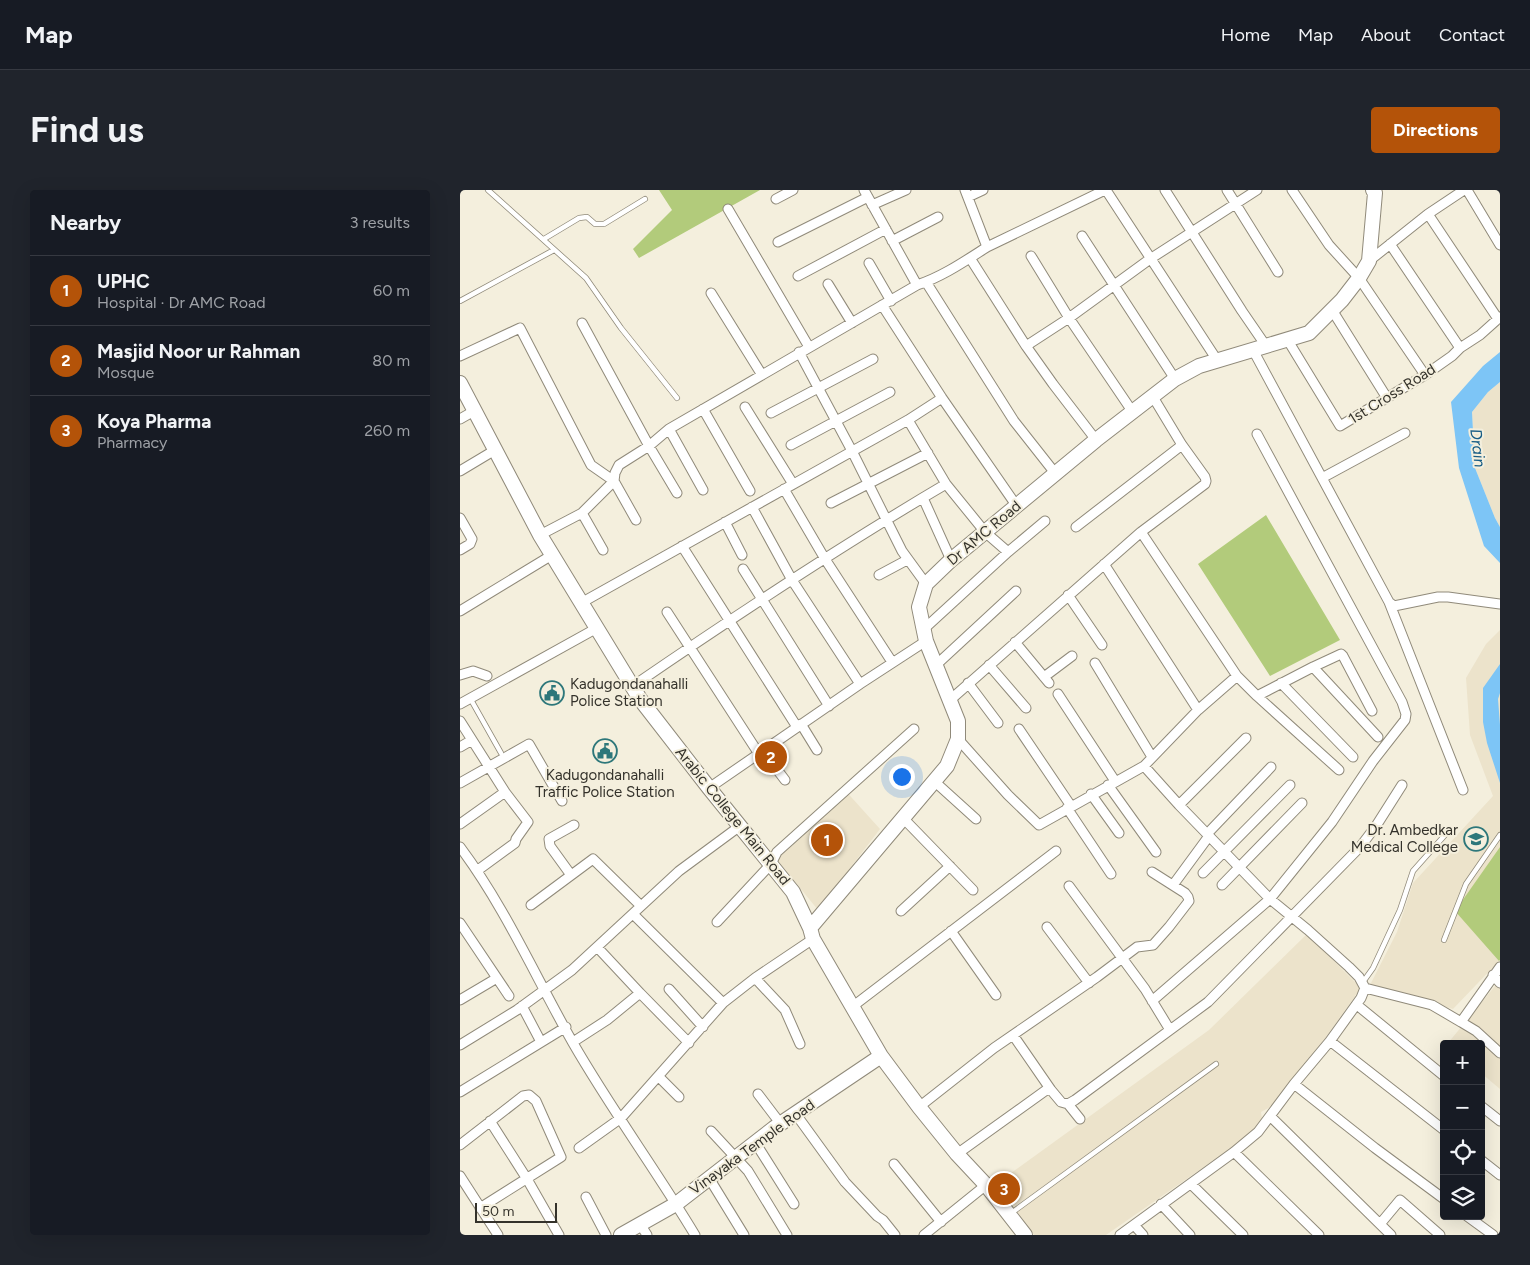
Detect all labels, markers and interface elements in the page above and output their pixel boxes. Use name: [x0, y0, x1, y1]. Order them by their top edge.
text: Map: [25, 20, 73, 49]
text: Home: [1221, 24, 1270, 46]
text: Map: [1298, 24, 1333, 46]
text: About: [1361, 24, 1411, 46]
text: Contact: [1439, 24, 1505, 46]
button: Directions: [1371, 107, 1500, 153]
text: Find us: [30, 109, 144, 151]
text: Nearby: [50, 210, 121, 235]
text: 3 results: [350, 213, 410, 232]
text: UPHC: [97, 270, 150, 293]
text: 1: [63, 281, 69, 300]
text: 60 m: [373, 281, 410, 300]
text: Hospital · Dr AMC Road: [97, 293, 266, 312]
text: Masjid Noor ur Rahman: [97, 340, 300, 363]
text: 2: [61, 351, 71, 370]
text: 80 m: [372, 351, 410, 370]
street label: 1st Cross Road: [1345, 360, 1439, 428]
text: Mosque: [97, 363, 154, 382]
text: Koya Pharma: [97, 410, 211, 433]
text: 3: [62, 421, 70, 440]
text: 260 m: [364, 421, 410, 440]
water label: Drain: [1466, 428, 1490, 468]
text: Pharmacy: [97, 433, 167, 452]
street label: Dr AMC Road: [943, 497, 1025, 569]
place label: Kadugondanahalli Police Station: [570, 675, 688, 710]
public building icon: Kadugondanahalli Police Station: [539, 680, 565, 706]
public building icon: Kadugondanahalli Traffic Police Station: [592, 738, 618, 764]
pin: 2: [755, 738, 787, 776]
street label: Arabic College Main Road: [672, 743, 794, 889]
your location: [889, 764, 915, 790]
place label: Kadugondanahalli Traffic Police Station: [535, 766, 675, 801]
pin: 1: [811, 821, 843, 859]
place label: Dr. Ambedkar Medical College: [1351, 821, 1458, 856]
school or university icon: Dr. Ambedkar Medical College: [1463, 826, 1489, 852]
map controls: [1440, 1040, 1485, 1220]
button: +: [1440, 1040, 1485, 1085]
button: −: [1440, 1085, 1485, 1130]
street label: Vinayaka Temple Road: [686, 1095, 818, 1199]
button: locate: [1440, 1130, 1485, 1175]
pin: 3: [988, 1170, 1020, 1208]
button: layers: [1440, 1175, 1485, 1220]
scale bar: [475, 1200, 558, 1223]
text: 50 m: [482, 1203, 514, 1220]

